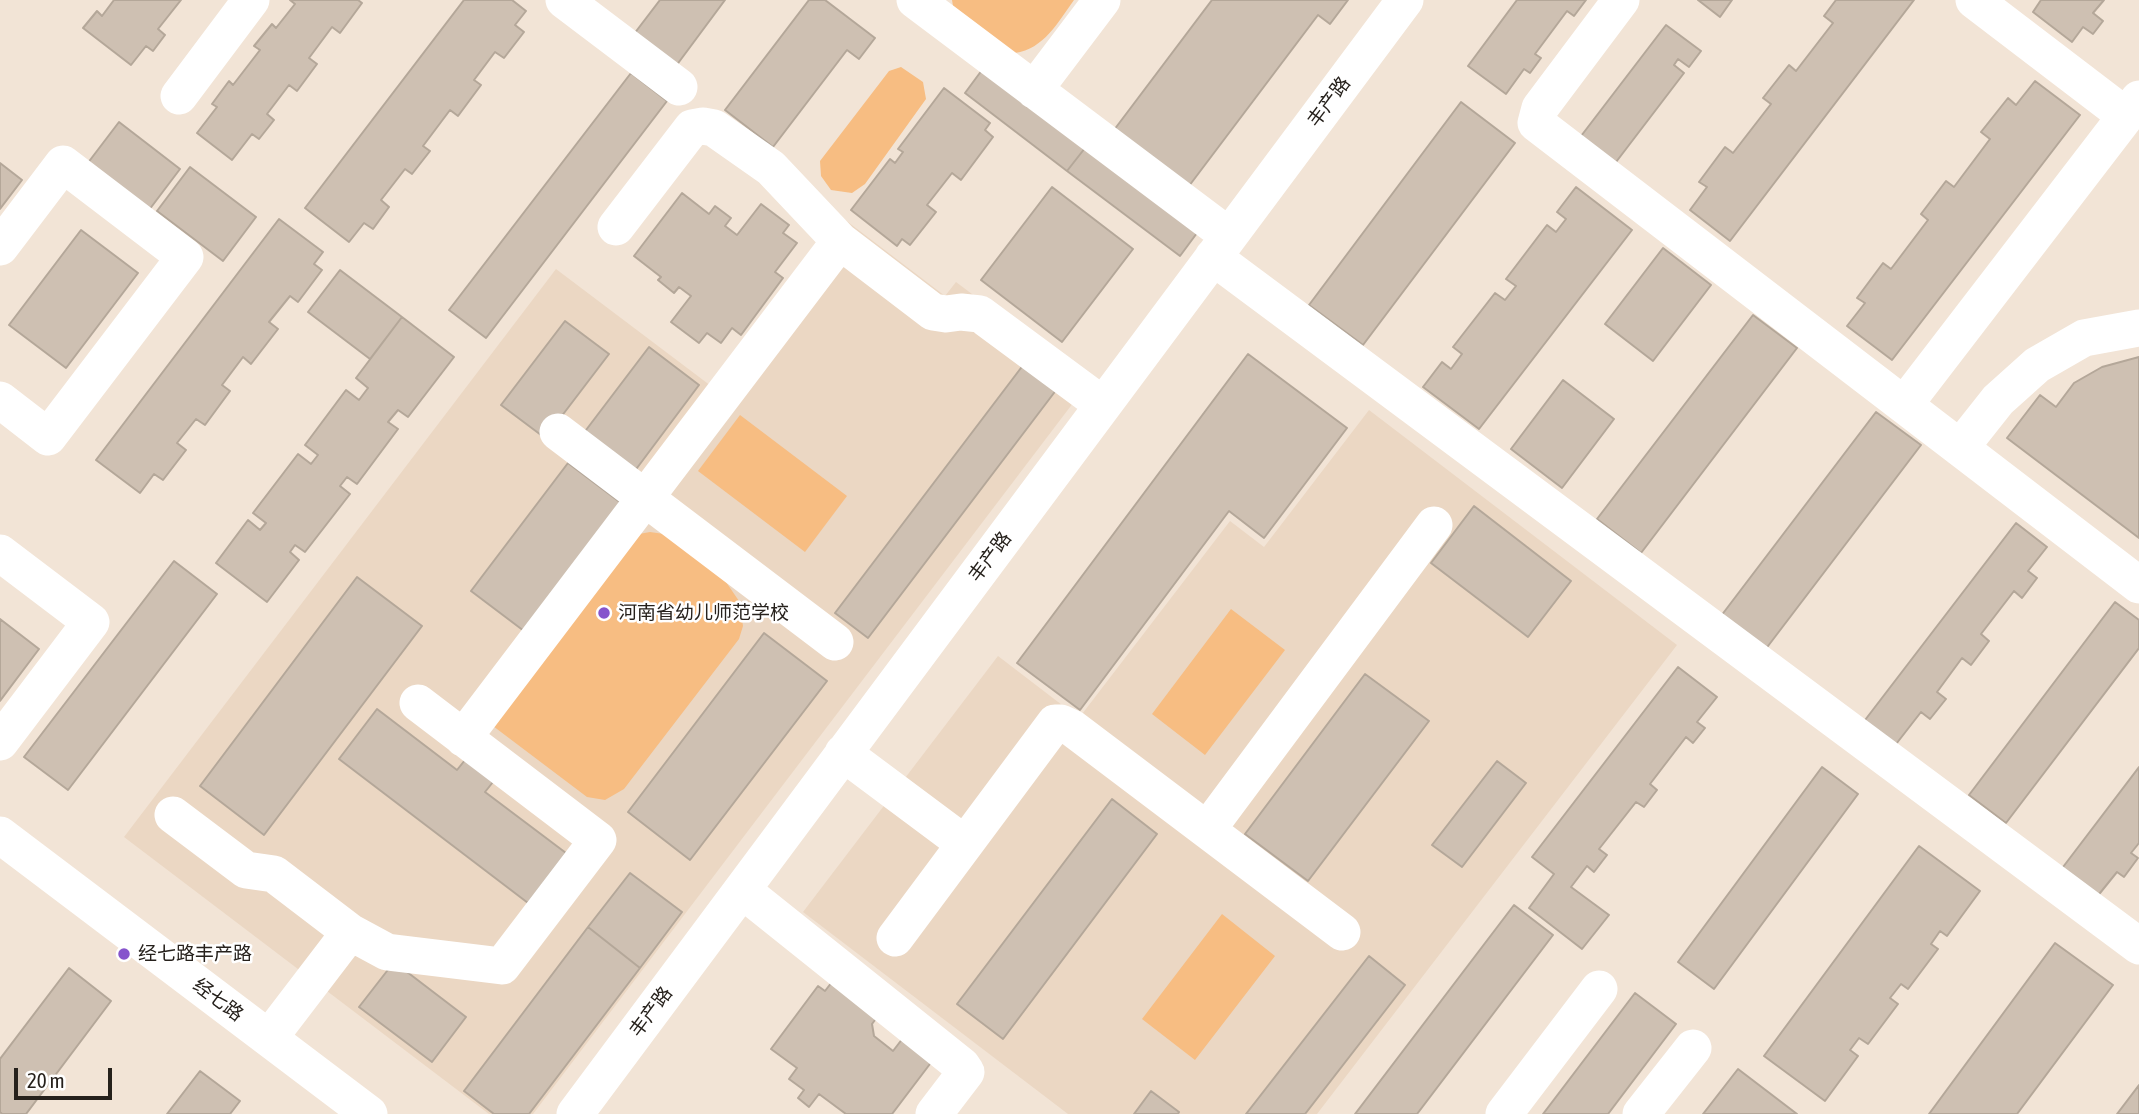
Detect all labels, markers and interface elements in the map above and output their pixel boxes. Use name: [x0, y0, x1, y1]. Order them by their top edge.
street label: 丰产路: [1303, 72, 1355, 132]
street label: 丰产路: [964, 527, 1016, 587]
place label: 河南省幼儿师范学校: [618, 602, 789, 624]
marker: 河南省幼儿师范学校: [596, 605, 612, 621]
place label: 经七路丰产路: [138, 943, 252, 965]
marker: 经七路丰产路: [116, 946, 132, 962]
street label: 经七路: [188, 974, 248, 1026]
street label: 丰产路: [625, 982, 677, 1042]
scale bar: [18, 1054, 116, 1098]
text: 20 m: [27, 1068, 65, 1092]

